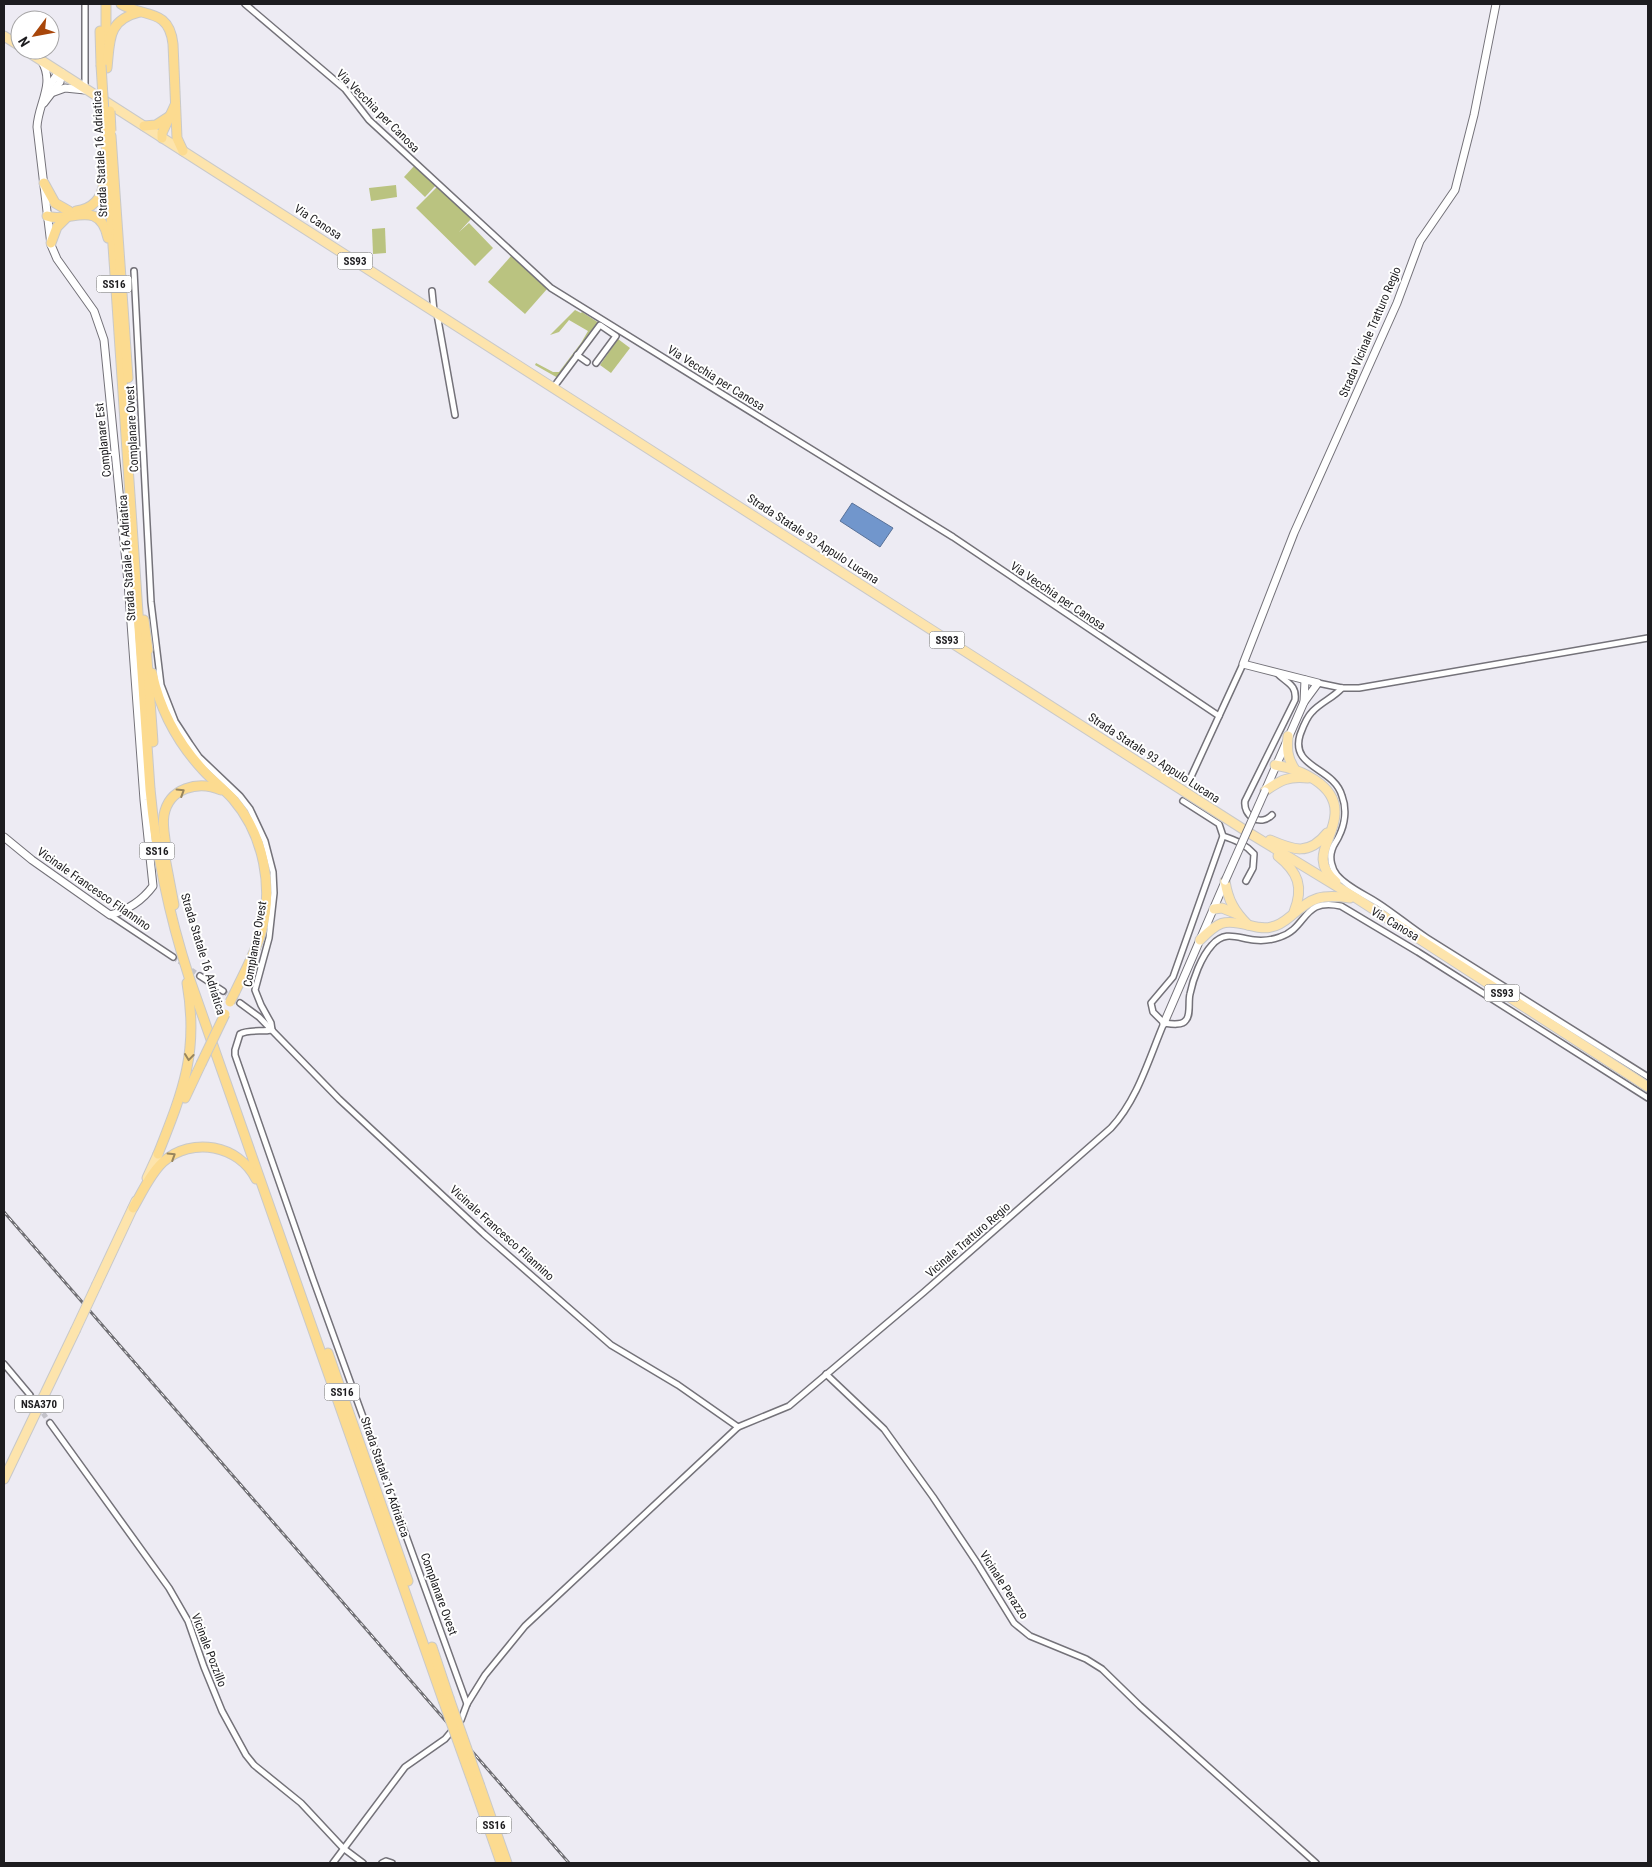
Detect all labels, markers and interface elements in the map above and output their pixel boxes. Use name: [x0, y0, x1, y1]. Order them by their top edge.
north arrow: [10, 10, 60, 60]
text: N: [15, 34, 33, 50]
street label: Via Vecchia per Canosa: [334, 67, 423, 156]
street label: Strada Statale 16 Adriatica: [90, 90, 110, 218]
street label: Via Canosa: [292, 202, 344, 243]
road number: SS93: [338, 252, 372, 270]
street label: Strada Vicinale Tratturo Regio: [1336, 265, 1404, 399]
road number: SS16: [96, 276, 132, 292]
street label: Via Vecchia per Canosa: [665, 342, 767, 414]
street label: Complanare Ovest: [123, 385, 141, 473]
street label: Complanare Est: [92, 402, 114, 478]
street label: Strada Statale 93 Appulo Lucana: [745, 491, 882, 587]
street label: Strada Statale 16 Adriatica: [116, 494, 138, 622]
street label: Via Vecchia per Canosa: [1008, 559, 1108, 633]
road number: SS93: [930, 632, 964, 648]
street label: Strada Statale 93 Appulo Lucana: [1086, 710, 1223, 806]
one-way arrow: [176, 789, 185, 798]
road number: SS16: [140, 842, 174, 859]
street label: Vicinale Francesco Filannino: [35, 844, 153, 934]
street label: Strada Statale 16 Adriatica: [178, 891, 228, 1017]
street label: Complanare Ovest: [241, 900, 269, 988]
street label: Via Canosa: [1368, 904, 1422, 944]
road number: SS93: [1484, 984, 1520, 1001]
one-way arrow: [184, 1053, 195, 1061]
one-way arrow: [167, 1153, 176, 1163]
street label: Vicinale Francesco Filannino: [447, 1183, 557, 1283]
street label: Vicinale Tratturo Regio: [923, 1200, 1013, 1280]
road number: SS16: [324, 1384, 360, 1400]
road number: NSA370: [15, 1396, 63, 1412]
street label: Strada Statale 16 Adriatica: [358, 1415, 412, 1539]
street label: Vicinale Perazzo: [977, 1548, 1031, 1622]
street label: Complanare Ovest: [418, 1551, 461, 1638]
street label: Vicinale Pozzillo: [189, 1611, 229, 1689]
road number: SS16: [476, 1816, 512, 1834]

